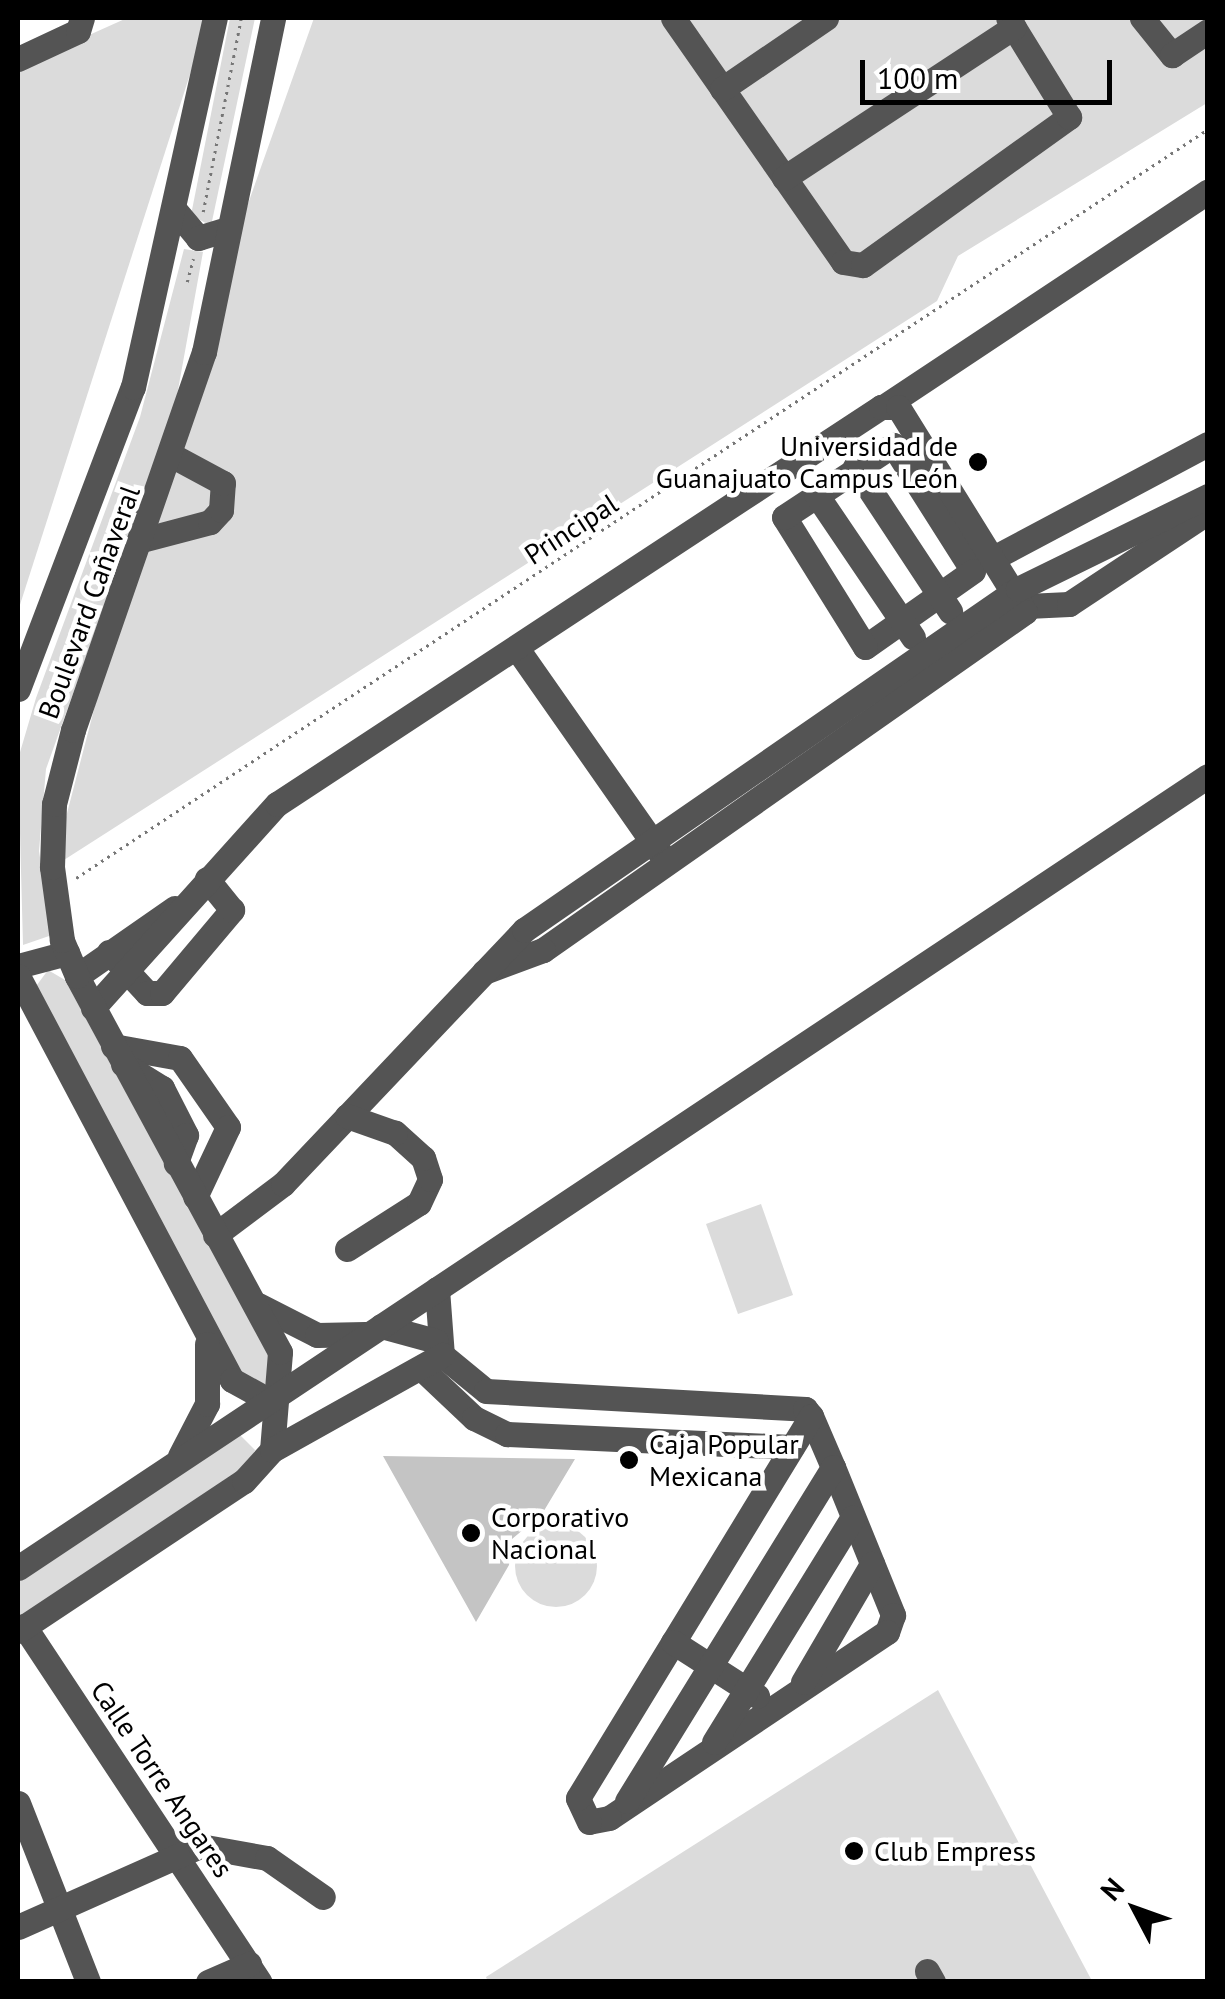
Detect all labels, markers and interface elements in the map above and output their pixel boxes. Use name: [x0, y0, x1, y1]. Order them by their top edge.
scale bar: [865, 40, 1118, 102]
text: 100 m: [877, 58, 958, 97]
place label: Universidad de Guanajuato Campus León: [656, 429, 958, 495]
marker: Universidad de Guanajuato Campus León: [967, 451, 989, 473]
street label: Boulevard Cañaveral: [31, 481, 147, 723]
street label: Principal: [518, 486, 624, 572]
place label: Caja Popular Mexicana: [649, 1427, 799, 1493]
marker: Caja Popular Mexicana: [618, 1449, 640, 1471]
place label: Corporativo Nacional: [491, 1500, 629, 1566]
marker: Corporativo Nacional: [460, 1522, 482, 1544]
street label: Calle Torre Angares: [83, 1674, 241, 1884]
place label: Club Empress: [874, 1834, 1036, 1868]
marker: Club Empress: [843, 1840, 865, 1862]
north arrow: [1085, 1859, 1185, 1959]
text: N: [1092, 1870, 1132, 1908]

